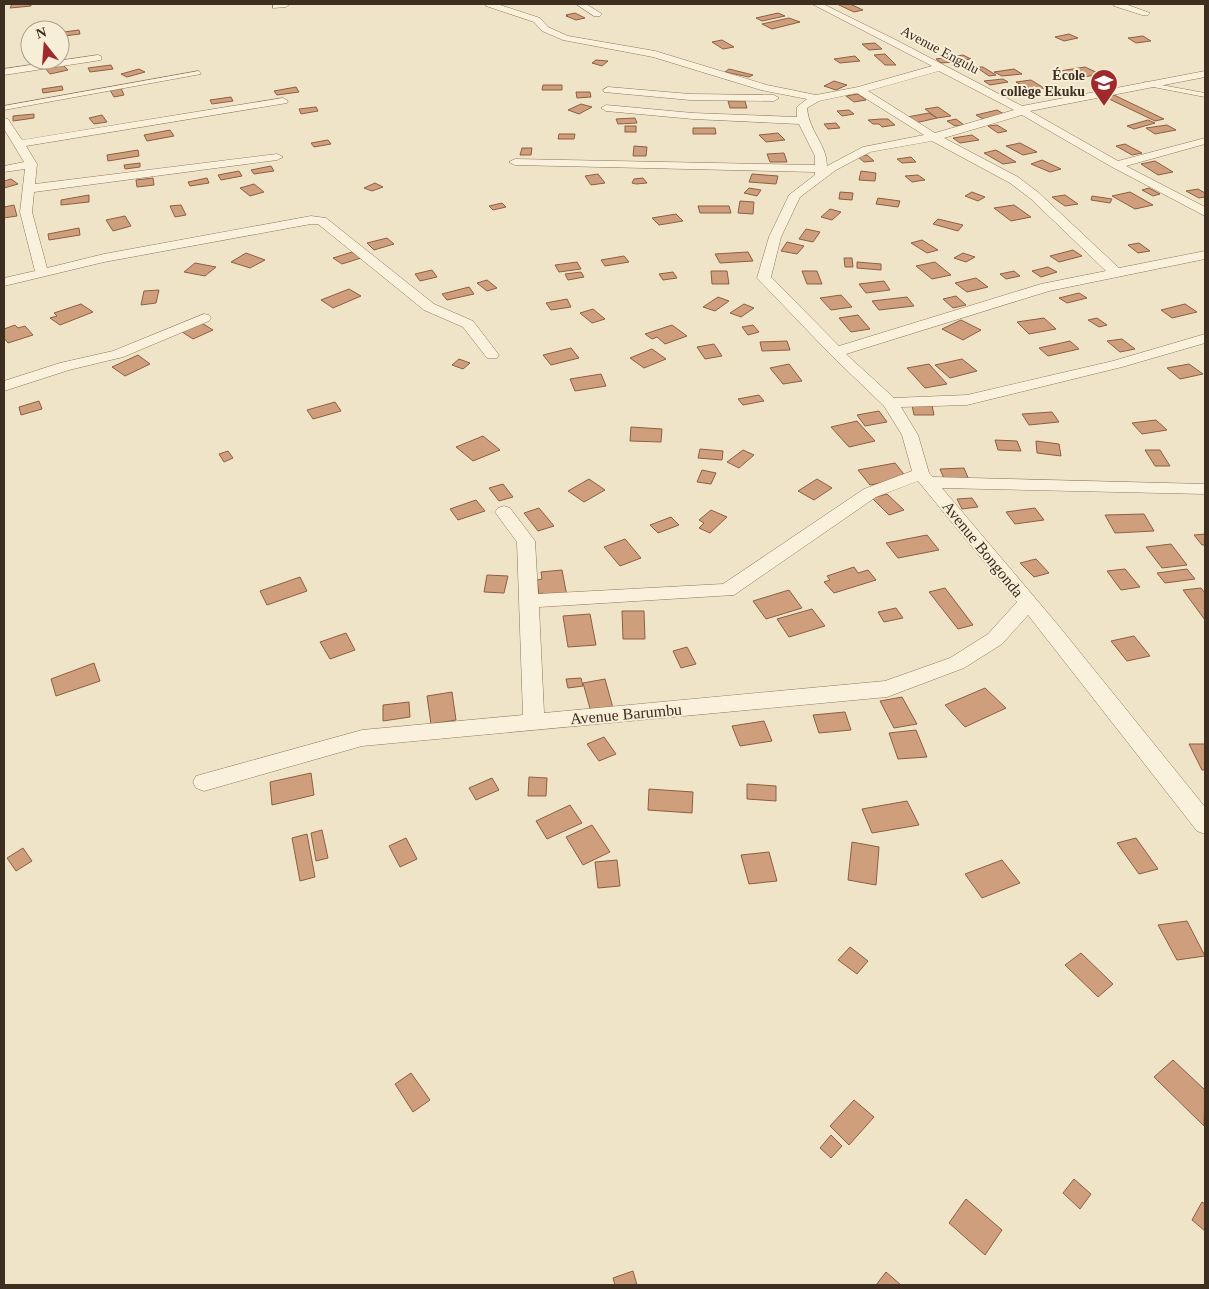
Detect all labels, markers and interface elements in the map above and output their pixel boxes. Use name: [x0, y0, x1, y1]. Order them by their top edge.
north arrow: [20, 20, 70, 70]
street label: Avenue Engulu: [898, 23, 982, 77]
text: N: [34, 24, 48, 42]
place label: École collège Ekuku: [1001, 67, 1085, 99]
school or university icon: École collège Ekuku: [1089, 68, 1119, 107]
street label: Avenue Bongonda: [938, 498, 1027, 601]
street label: Avenue Barumbu: [569, 701, 683, 727]

